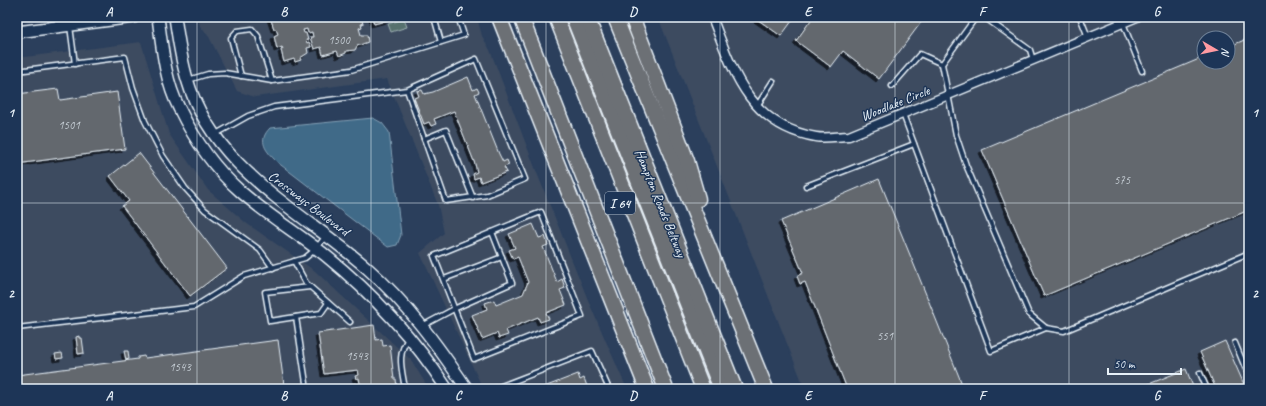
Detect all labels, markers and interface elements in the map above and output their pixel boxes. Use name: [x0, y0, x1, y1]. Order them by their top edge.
text: A: [106, 4, 114, 20]
text: B: [281, 4, 289, 20]
text: C: [455, 4, 463, 20]
text: D: [629, 4, 638, 20]
text: E: [805, 4, 814, 20]
text: F: [979, 4, 988, 20]
text: G: [1154, 4, 1162, 20]
north arrow: [1196, 30, 1236, 70]
house number: 1500: [328, 32, 351, 48]
text: N: [1218, 47, 1233, 58]
street label: Woodlake Circle: [858, 81, 933, 125]
text: 1: [8, 105, 16, 121]
text: 1: [1252, 105, 1260, 121]
house number: 1501: [58, 117, 80, 133]
street label: Hampton Roads Beltway: [631, 147, 690, 261]
street label: Crossways Boulevard: [265, 167, 355, 241]
house number: 575: [1114, 172, 1131, 188]
road number: I 64: [605, 192, 635, 214]
text: 2: [8, 286, 15, 302]
text: 2: [1252, 286, 1259, 302]
house number: 551: [877, 328, 894, 344]
house number: 1543: [346, 348, 369, 364]
scale bar: [1108, 350, 1181, 376]
text: 50 m: [1114, 356, 1136, 372]
house number: 1543: [169, 359, 192, 375]
text: A: [106, 388, 114, 404]
text: B: [281, 388, 289, 404]
text: C: [455, 388, 463, 404]
text: D: [629, 388, 638, 404]
text: E: [805, 388, 814, 404]
text: F: [979, 388, 988, 404]
text: G: [1154, 388, 1162, 404]

